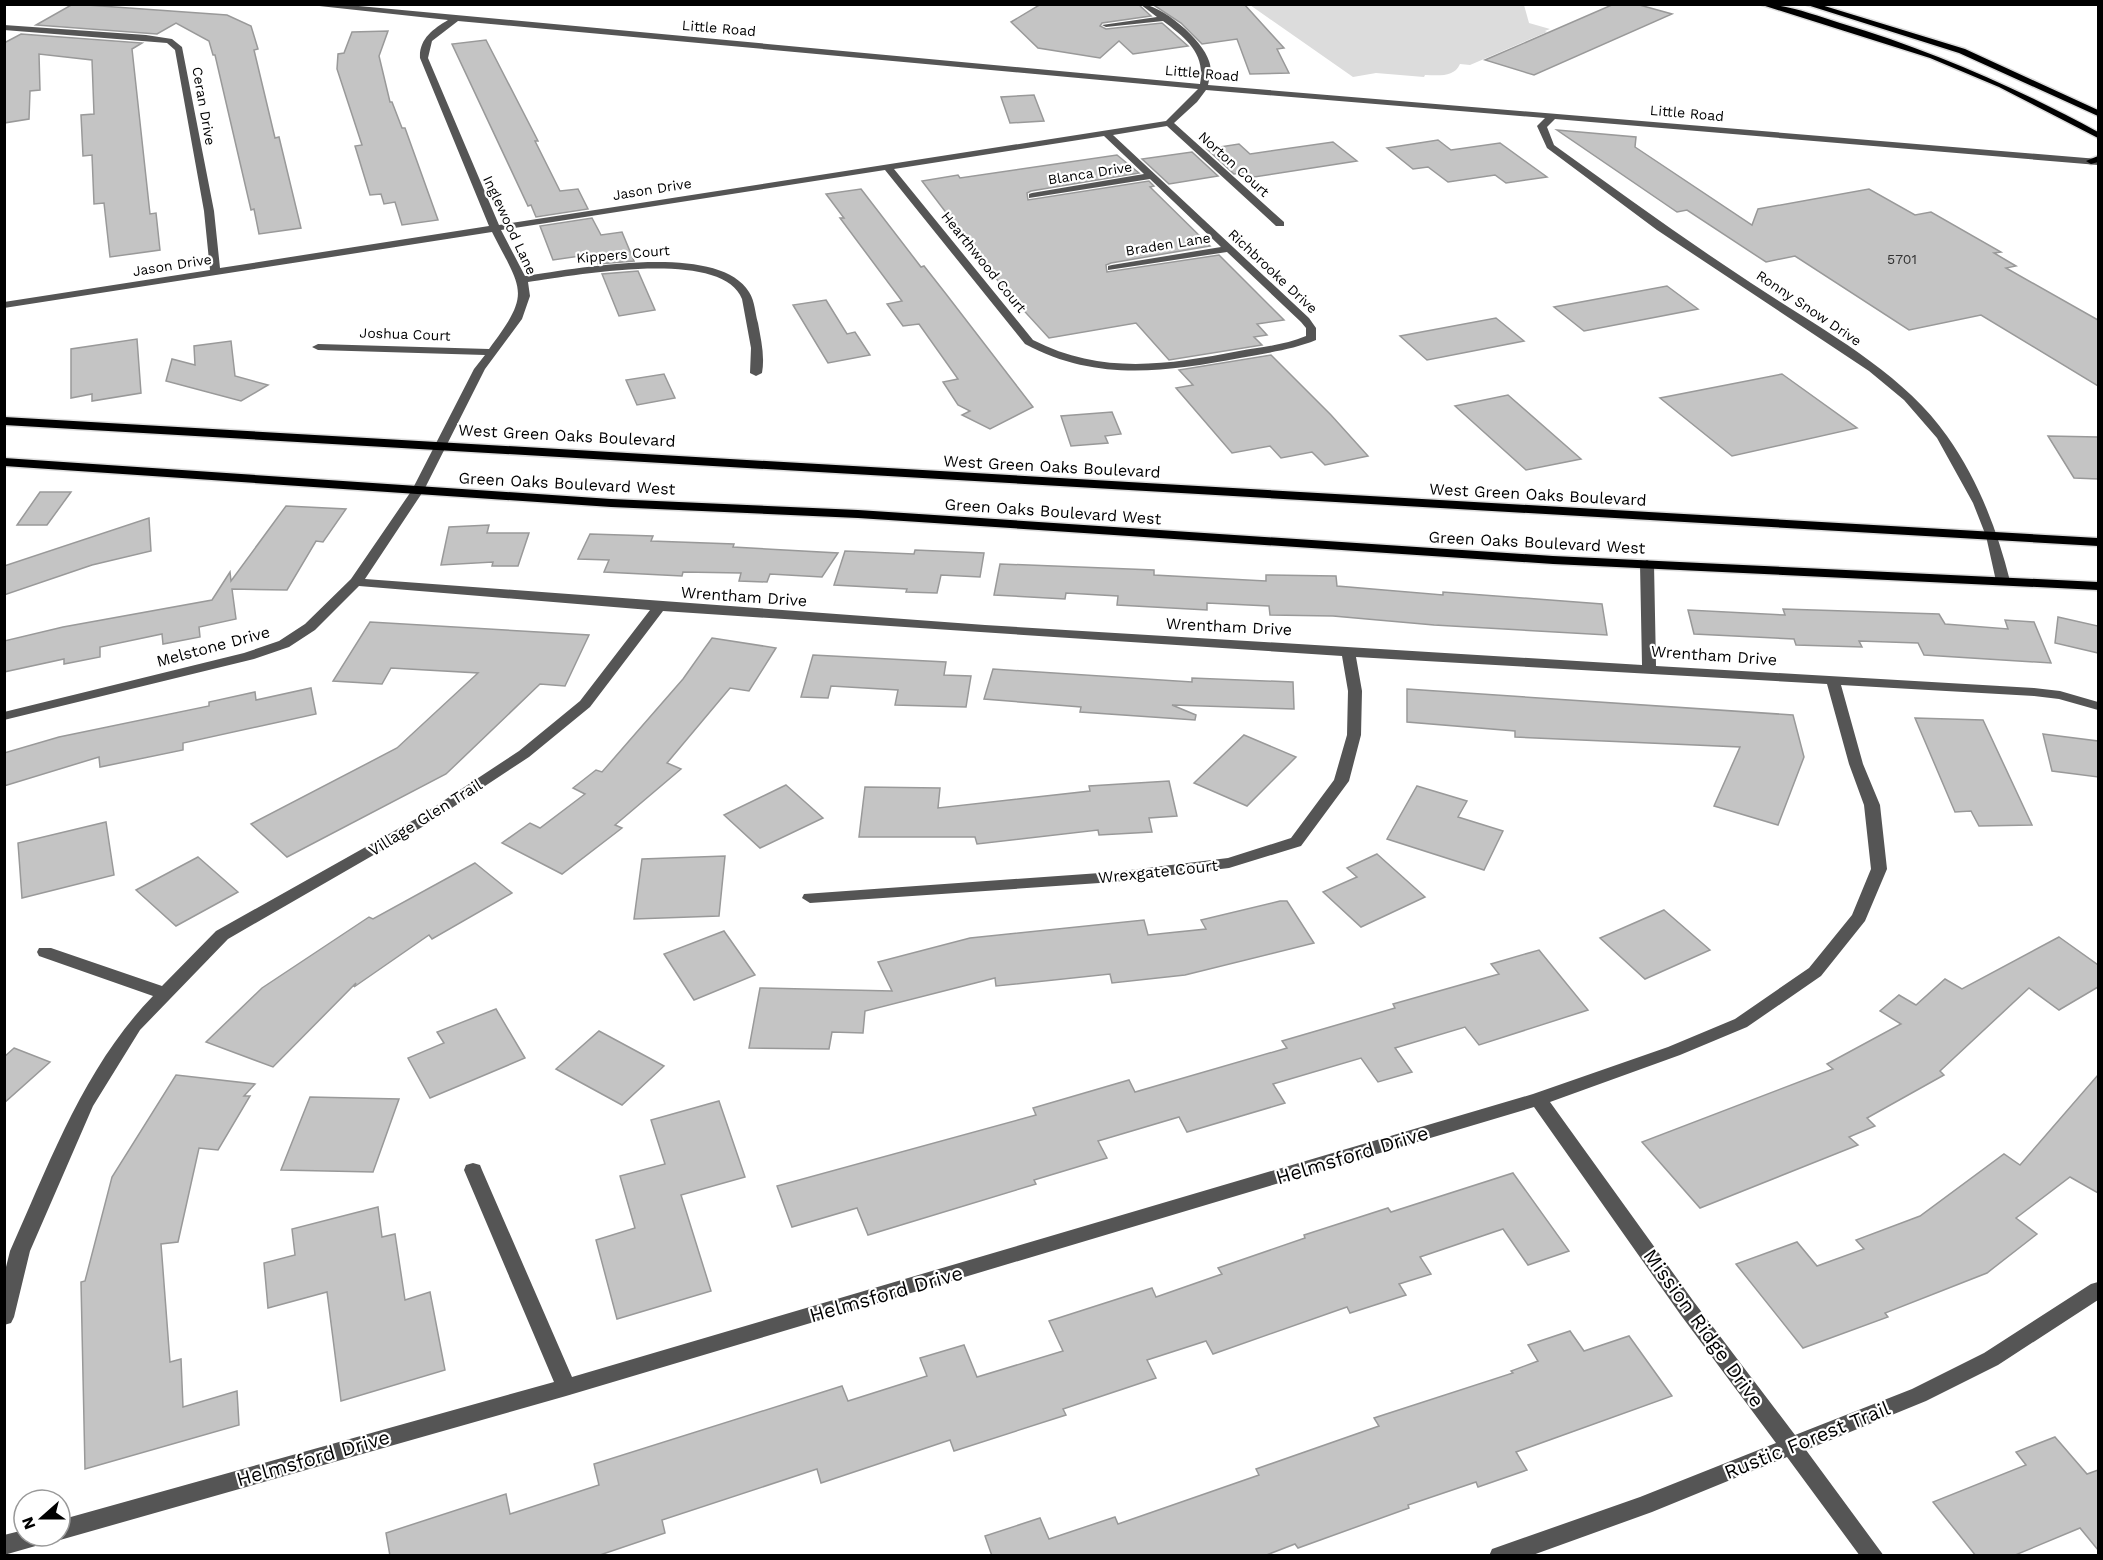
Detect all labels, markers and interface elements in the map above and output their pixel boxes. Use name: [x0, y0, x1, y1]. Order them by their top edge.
street label: Little Road: [681, 17, 757, 39]
street label: Little Road: [1164, 62, 1240, 84]
street label: Ceran Drive: [189, 66, 219, 146]
street label: Little Road: [1649, 102, 1725, 124]
street label: Norton Court: [1195, 128, 1273, 200]
street label: Blanca Drive: [1047, 158, 1133, 188]
street label: Inglewood Lane: [480, 173, 540, 277]
street label: Jason Drive: [611, 175, 693, 203]
street label: Hearthwood Court: [938, 208, 1030, 316]
street label: Richbrooke Drive: [1225, 226, 1321, 316]
street label: Braden Lane: [1124, 229, 1212, 259]
street label: Kippers Court: [576, 242, 671, 266]
street label: Jason Drive: [131, 251, 213, 279]
house number: 5701: [1887, 251, 1917, 267]
street label: Ronny Snow Drive: [1754, 267, 1864, 349]
street label: Joshua Court: [359, 324, 451, 344]
street label: West Green Oaks Boulevard: [458, 420, 676, 451]
street label: West Green Oaks Boulevard: [943, 451, 1161, 482]
street label: Green Oaks Boulevard West: [458, 468, 676, 499]
street label: West Green Oaks Boulevard: [1429, 479, 1647, 510]
street label: Green Oaks Boulevard West: [944, 494, 1162, 529]
street label: Green Oaks Boulevard West: [1428, 527, 1646, 558]
street label: Wrentham Drive: [680, 583, 808, 610]
street label: Wrentham Drive: [1165, 614, 1293, 639]
street label: Melstone Drive: [154, 622, 272, 671]
street label: Wrentham Drive: [1650, 642, 1778, 669]
street label: Village Glen Trail: [365, 775, 486, 860]
street label: Wrexgate Court: [1097, 856, 1219, 887]
street label: Helmsford Drive: [1273, 1120, 1431, 1190]
street label: Mission Ridge Drive: [1639, 1244, 1769, 1412]
street label: Helmsford Drive: [807, 1261, 965, 1327]
street label: Rustic Forest Trail: [1721, 1396, 1893, 1484]
street label: Helmsford Drive: [234, 1425, 392, 1491]
north arrow: [12, 1488, 72, 1548]
text: N: [17, 1514, 39, 1532]

